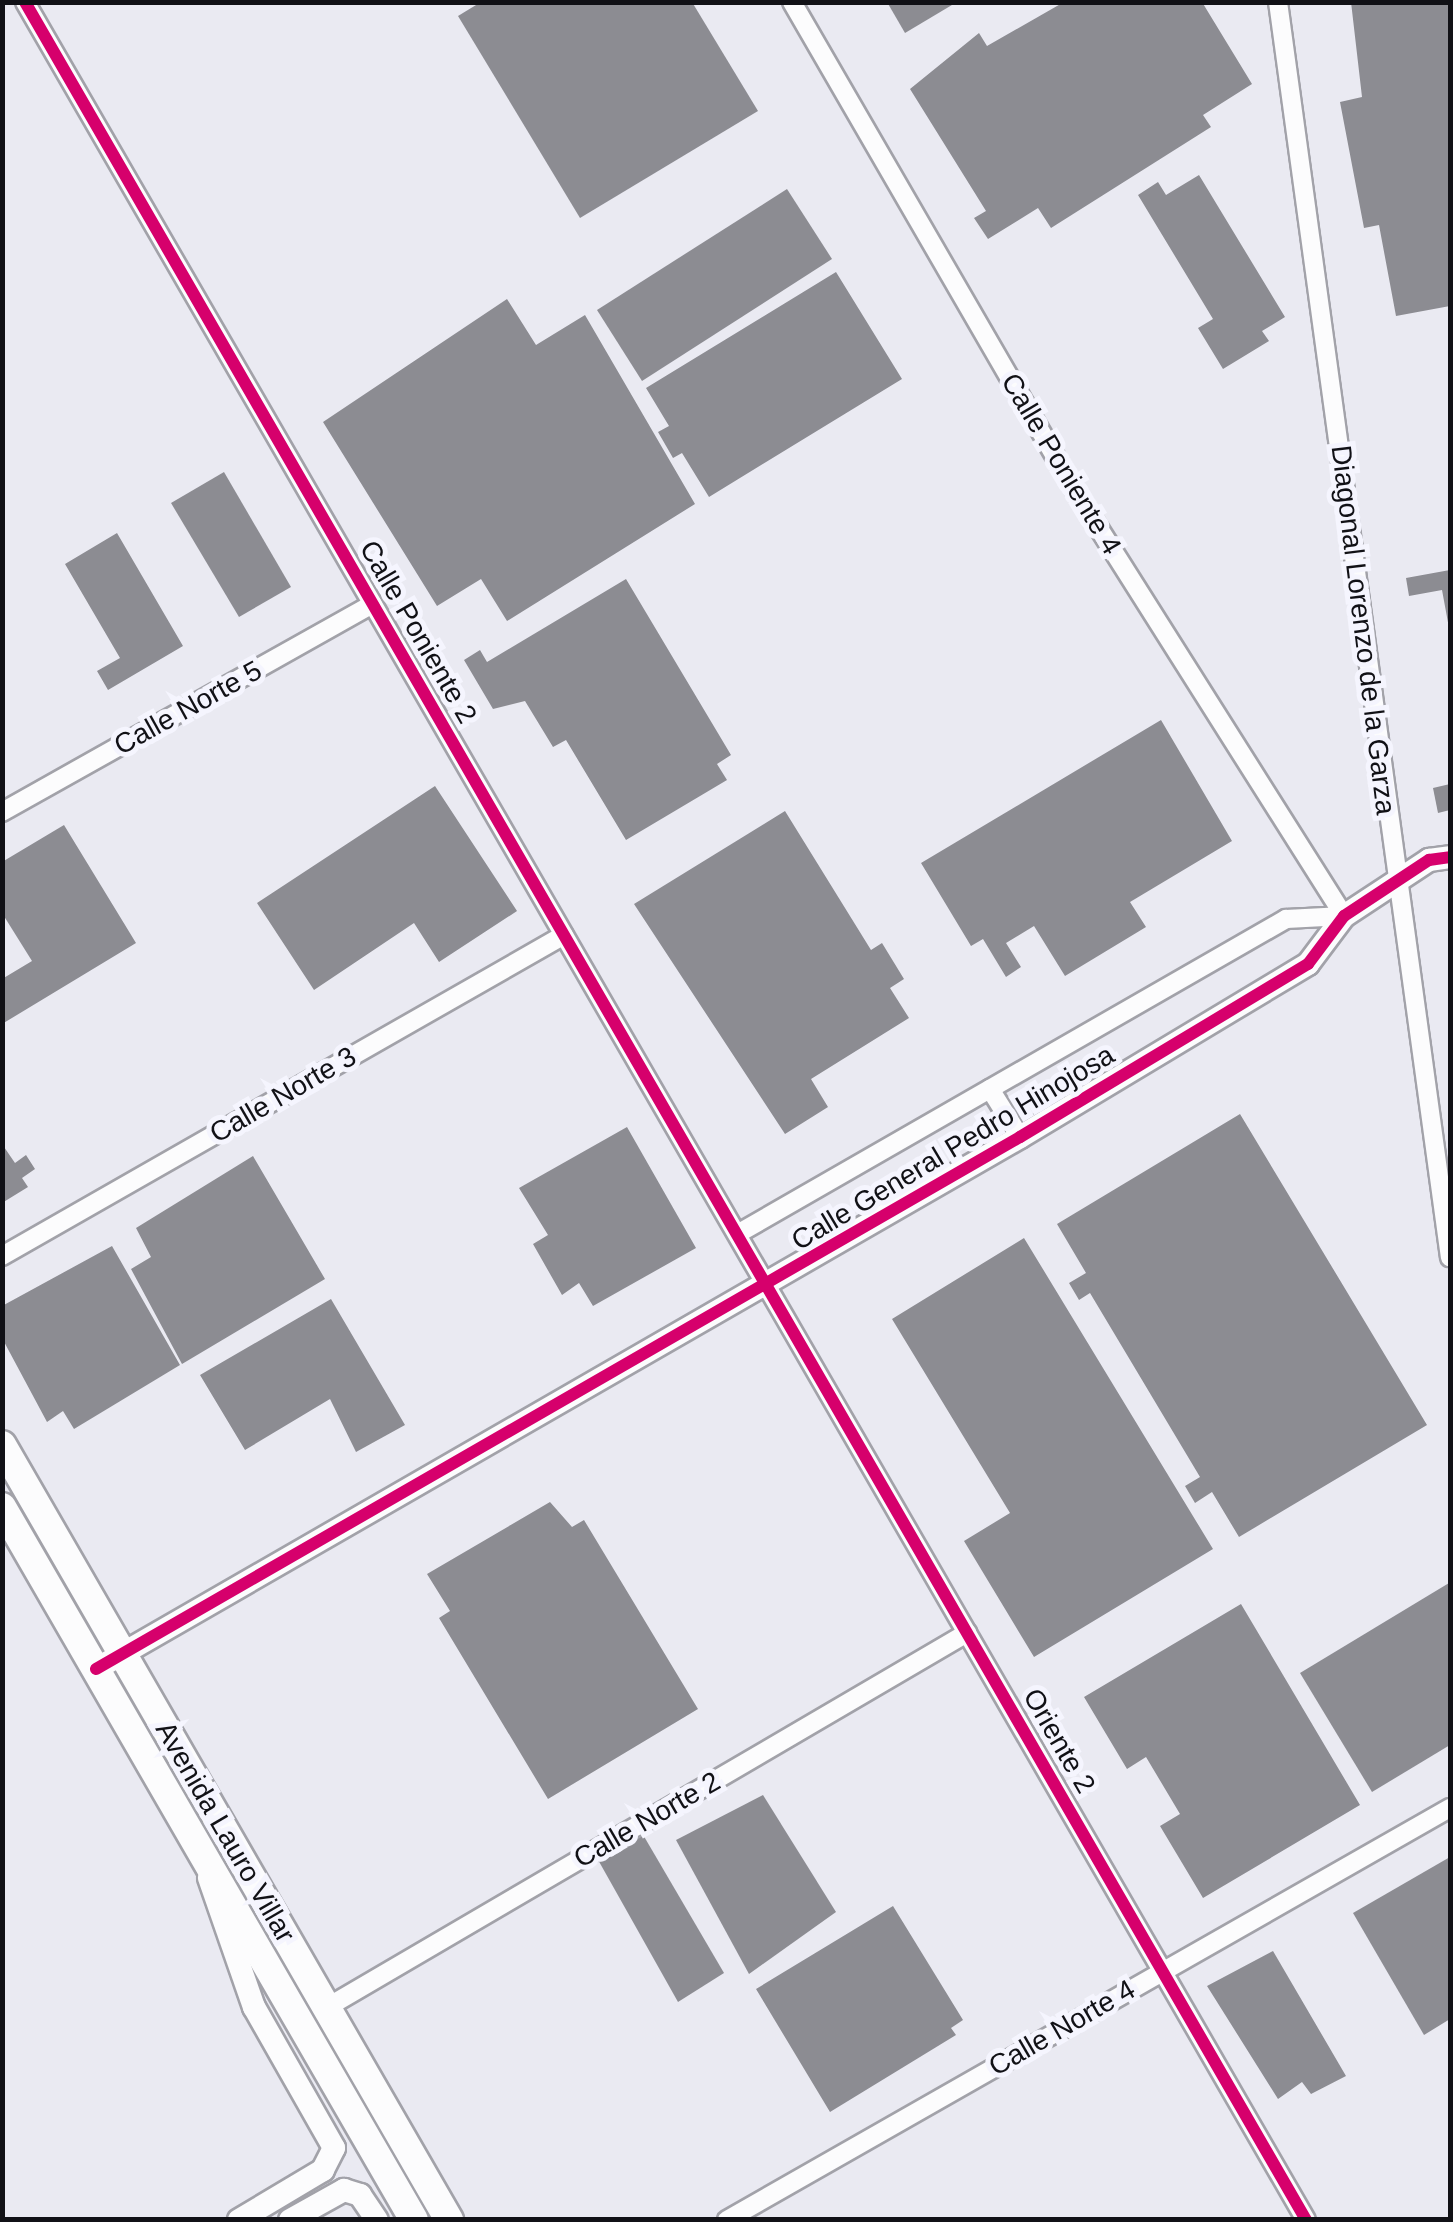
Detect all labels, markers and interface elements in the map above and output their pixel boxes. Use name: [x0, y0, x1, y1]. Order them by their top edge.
street label: Calle Poniente 4: [994, 367, 1128, 561]
street label: Diagonal Lorenzo de la Garza: [1324, 443, 1402, 817]
street label: Calle Poniente 2: [352, 535, 484, 729]
street label: Calle Norte 5: [108, 654, 268, 762]
street label: Calle General Pedro Hinojosa: [786, 1038, 1120, 1258]
street label: Calle Norte 3: [204, 1040, 362, 1150]
street label: Oriente 2: [1016, 1683, 1102, 1799]
street label: Avenida Lauro Villar: [148, 1716, 302, 1948]
street label: Calle Norte 2: [568, 1765, 726, 1875]
street label: Calle Norte 4: [983, 1973, 1141, 2083]

